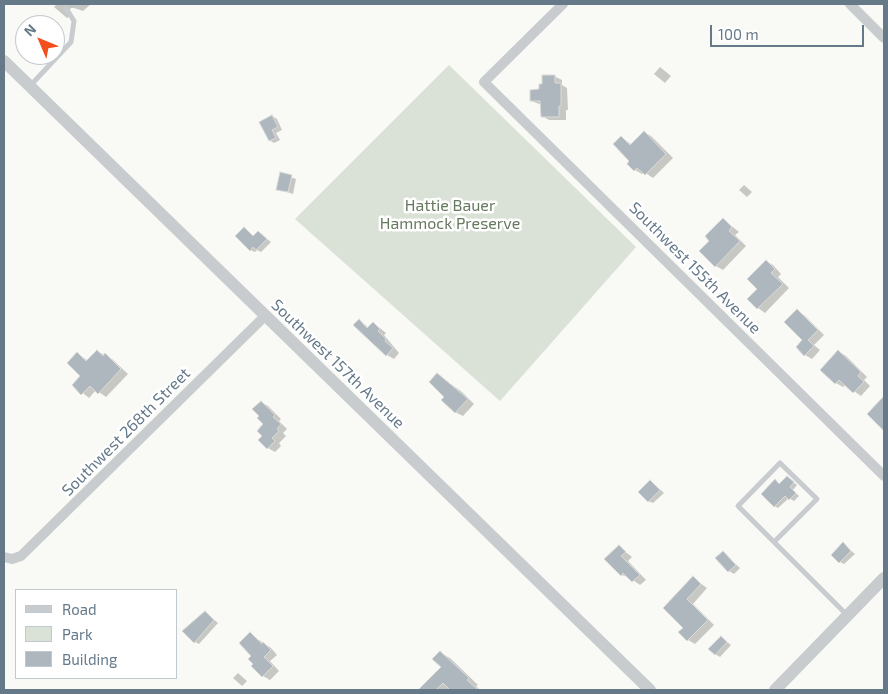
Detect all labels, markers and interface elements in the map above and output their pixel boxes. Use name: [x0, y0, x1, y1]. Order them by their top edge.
north arrow: [15, 15, 65, 65]
scale bar: [713, 15, 867, 47]
text: N: [20, 20, 39, 39]
text: 100 m: [718, 25, 759, 43]
park label: Hattie Bauer Hammock Preserve: [380, 196, 520, 234]
street label: Southwest 155th Avenue: [625, 198, 765, 338]
street label: Southwest 157th Avenue: [267, 295, 409, 433]
street label: Southwest 268th Street: [58, 364, 194, 500]
legend: [15, 589, 178, 679]
text: Road: [62, 600, 97, 618]
text: Park: [62, 625, 93, 643]
text: Building: [62, 650, 117, 668]

